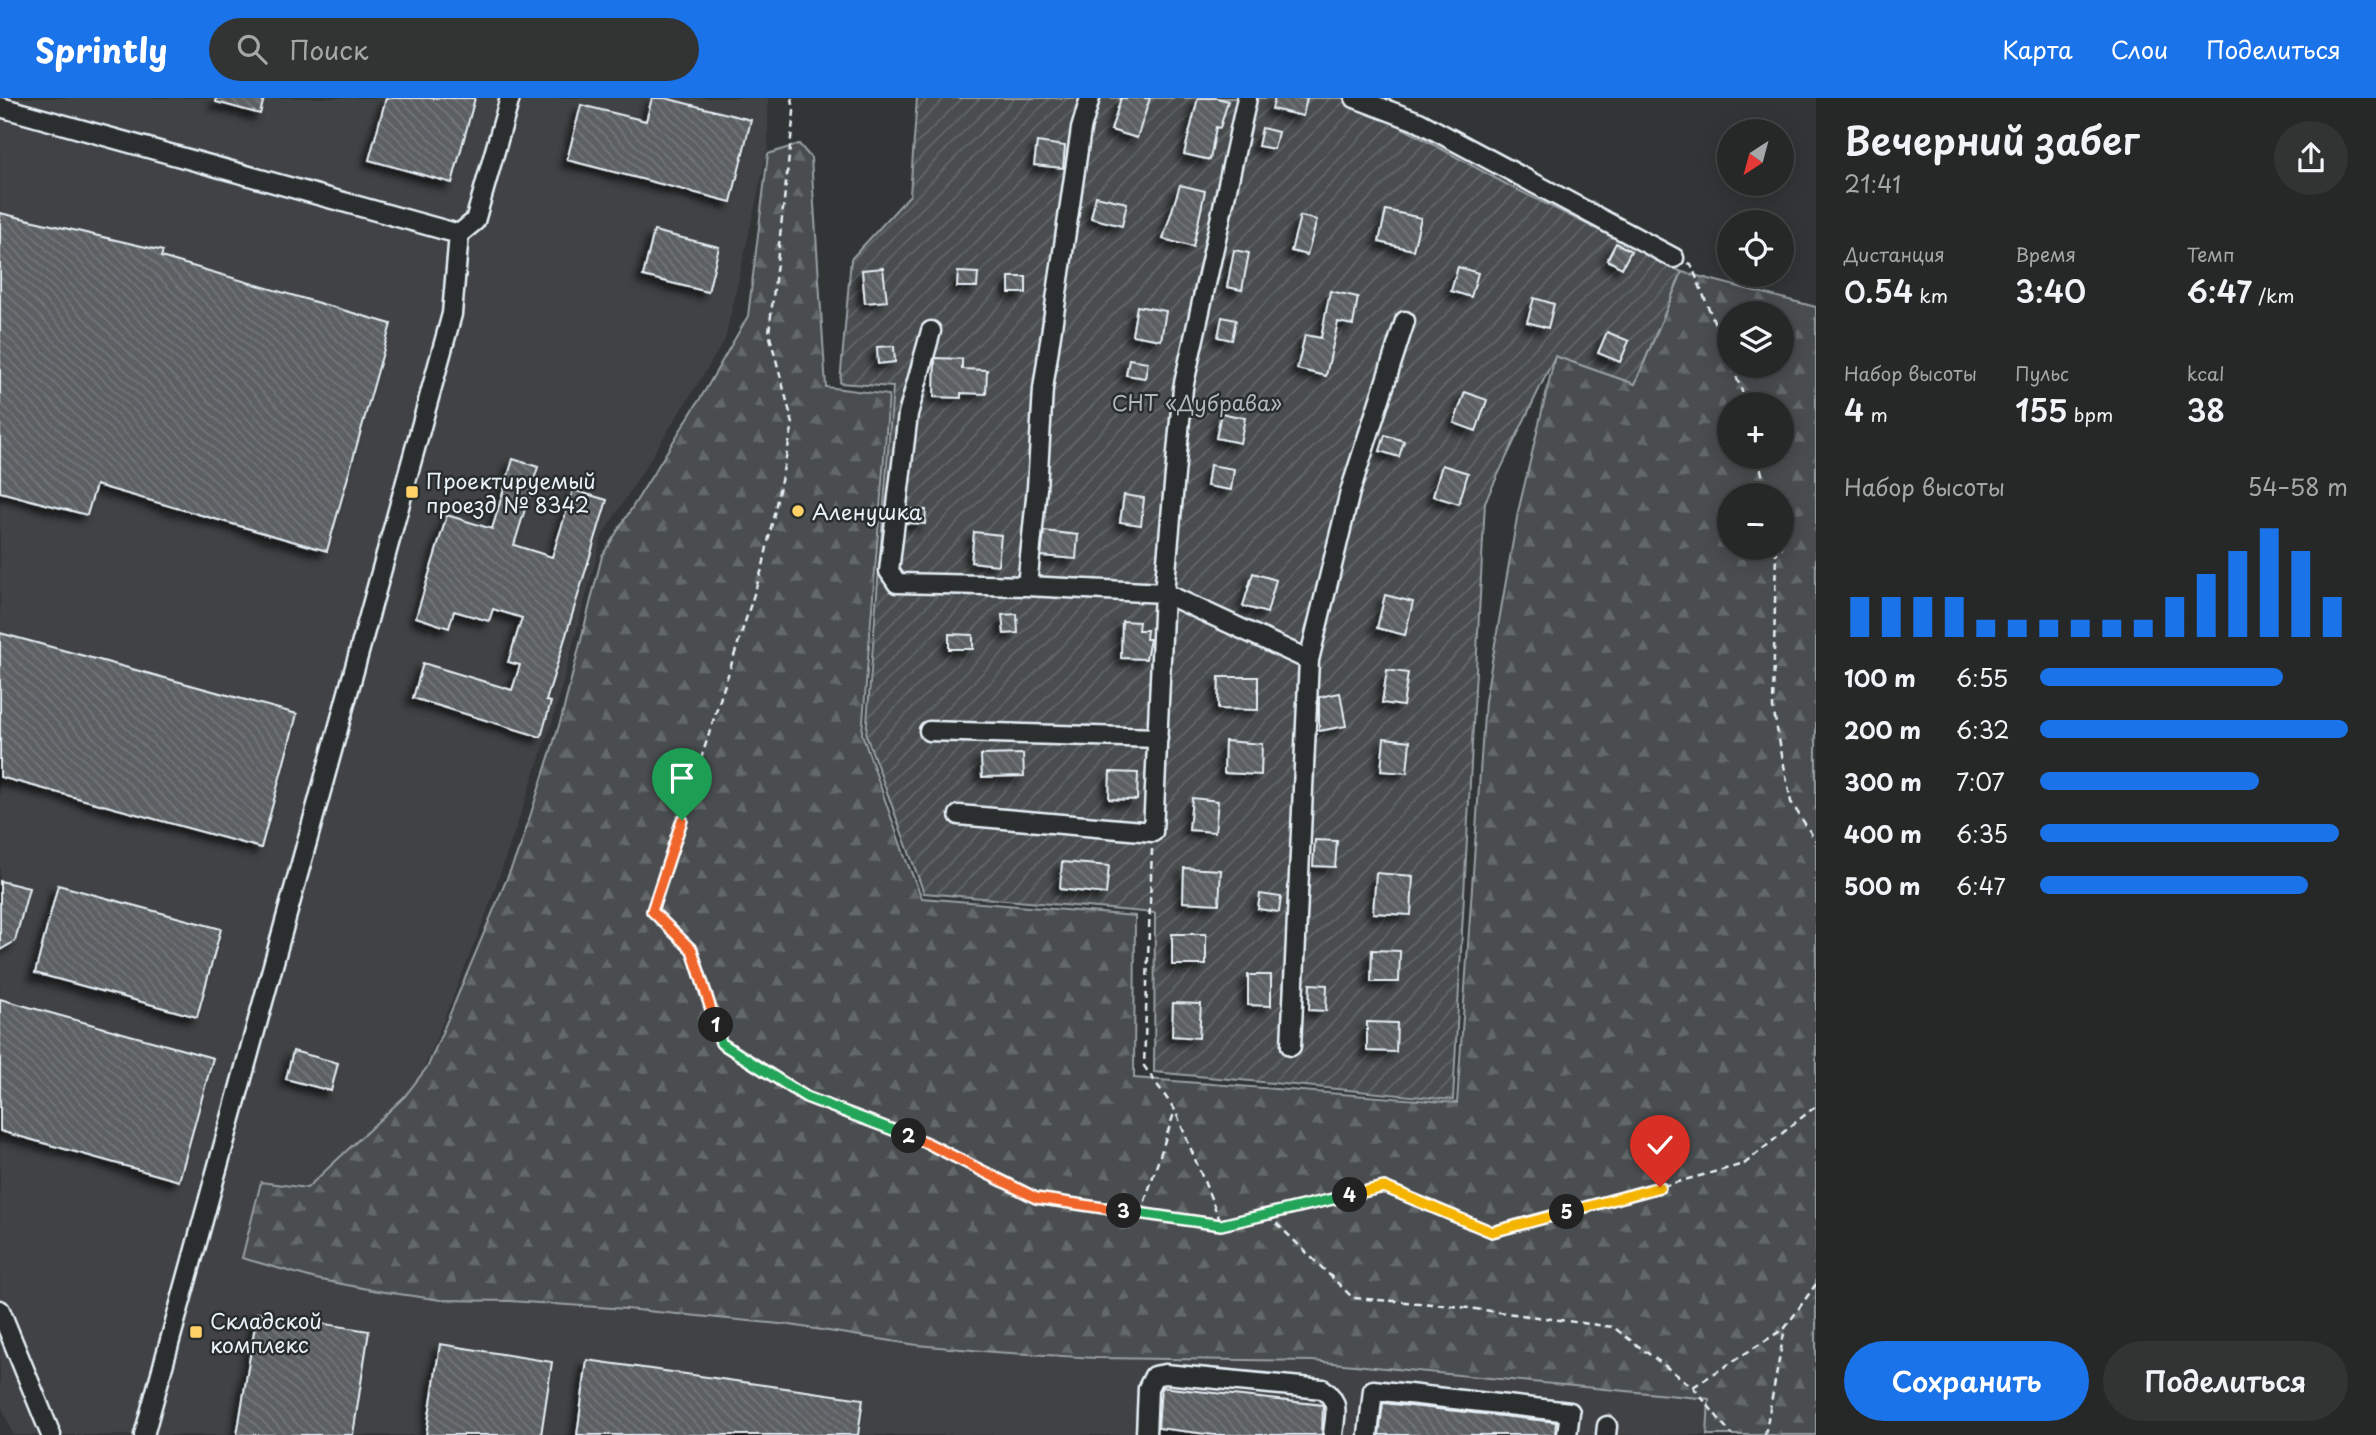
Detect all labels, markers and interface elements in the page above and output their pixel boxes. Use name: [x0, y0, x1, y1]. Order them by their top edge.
search box: [209, 18, 699, 81]
text: Sprintly: [35, 24, 167, 74]
icon: search: [233, 30, 271, 68]
text: Поиск: [289, 30, 368, 69]
text: Карта: [2002, 31, 2073, 67]
text: Слои: [2111, 31, 2168, 67]
text: Поделиться: [2206, 31, 2341, 67]
text: Вечерний забег: [1844, 111, 2140, 168]
north arrow: [1717, 119, 1794, 196]
map controls: [1717, 119, 1794, 560]
button: share: [2274, 121, 2348, 195]
text: 21:41: [1844, 166, 1901, 201]
button: locate: [1717, 210, 1794, 287]
text: Дистанция: [1844, 240, 1945, 268]
text: Время: [2015, 240, 2076, 268]
text: Темп: [2187, 240, 2235, 268]
text: 0.54: [1844, 268, 1913, 313]
text: 3:40: [2015, 268, 2086, 313]
text: 6:47: [2187, 268, 2252, 313]
text: km: [1913, 281, 1948, 309]
text: /km: [2252, 281, 2295, 309]
button: layers: [1717, 301, 1794, 378]
text: Набор высоты: [1844, 359, 1977, 387]
text: Пульс: [2015, 359, 2069, 387]
text: kcal: [2187, 359, 2225, 387]
park label: СНТ «Дубрава»: [1112, 386, 1282, 418]
text: 4: [1844, 387, 1864, 432]
text: 155: [2015, 387, 2068, 432]
text: 38: [2187, 387, 2225, 432]
button: +: [1717, 392, 1794, 469]
text: m: [1864, 400, 1888, 428]
text: bpm: [2068, 400, 2113, 428]
place label: Проектируемый проезд № 8342: [426, 464, 596, 520]
text: Набор высоты: [1844, 469, 2005, 504]
text: 54–58 m: [2248, 469, 2348, 504]
button: −: [1717, 483, 1794, 560]
marker: Проектируемый проезд № 8342: [404, 484, 420, 500]
place label: Аленушка: [812, 495, 923, 527]
marker: Аленушка: [790, 503, 806, 519]
text: 100 m: [1844, 660, 1916, 695]
text: 6:55: [1956, 660, 2008, 695]
text: 200 m: [1844, 712, 1921, 747]
text: 6:32: [1956, 712, 2010, 747]
pin: [652, 748, 712, 820]
icon: arrive: [663, 759, 701, 797]
text: 300 m: [1844, 764, 1922, 799]
text: 7:07: [1956, 764, 2005, 799]
text: 400 m: [1844, 816, 1922, 851]
text: 6:35: [1956, 816, 2008, 851]
text: 500 m: [1844, 868, 1921, 903]
text: 6:47: [1956, 868, 2006, 903]
pin: 1: [698, 1007, 734, 1042]
text: 1: [711, 1010, 720, 1038]
pin: [1630, 1115, 1690, 1187]
pin: 2: [892, 1118, 926, 1154]
text: 2: [902, 1121, 915, 1149]
icon: check: [1641, 1126, 1679, 1164]
pin: 4: [1332, 1178, 1368, 1212]
text: 4: [1343, 1180, 1356, 1208]
pin: 3: [1106, 1194, 1142, 1228]
pin: 5: [1550, 1194, 1584, 1230]
text: 3: [1117, 1196, 1130, 1224]
text: 5: [1560, 1197, 1573, 1225]
place label: Складской комплекс: [210, 1304, 322, 1360]
marker: Складской комплекс: [188, 1324, 204, 1340]
button: Сохранить: [1844, 1341, 2089, 1421]
button: Поделиться: [2103, 1341, 2348, 1421]

